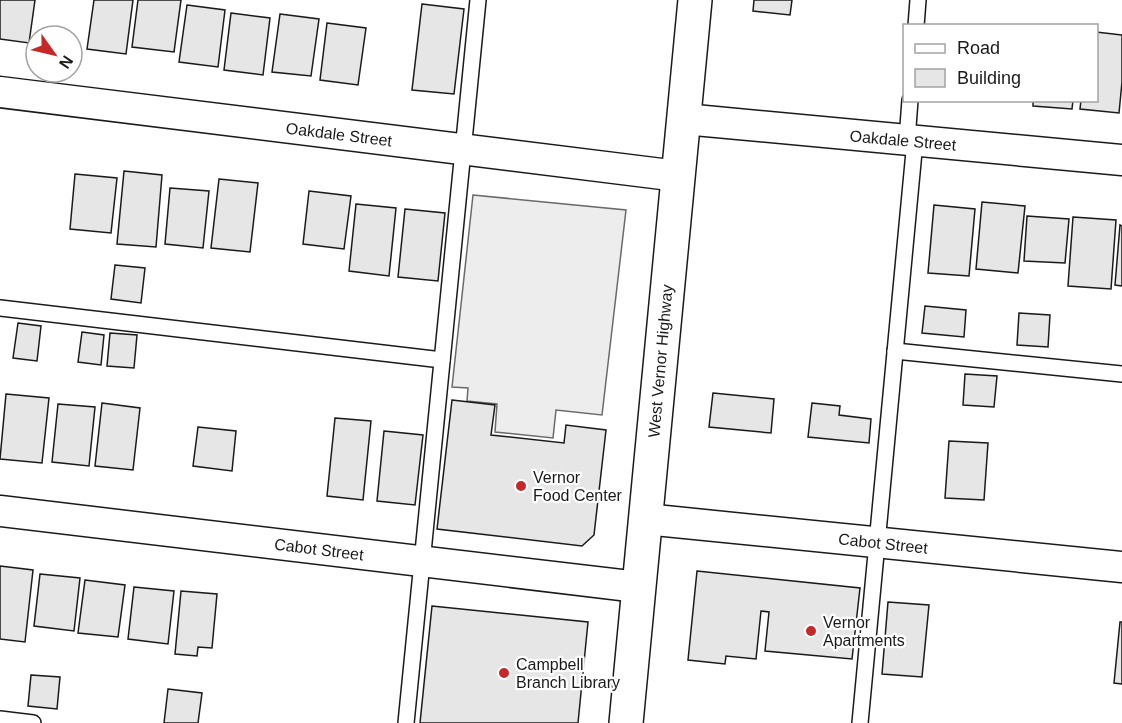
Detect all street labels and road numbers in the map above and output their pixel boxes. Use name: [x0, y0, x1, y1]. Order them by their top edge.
street label: Oakdale Street: [285, 120, 393, 150]
street label: Oakdale Street: [849, 127, 957, 154]
street label: West Vernor Highway: [645, 284, 676, 438]
street label: Cabot Street: [837, 530, 929, 557]
street label: Cabot Street: [273, 536, 365, 563]

